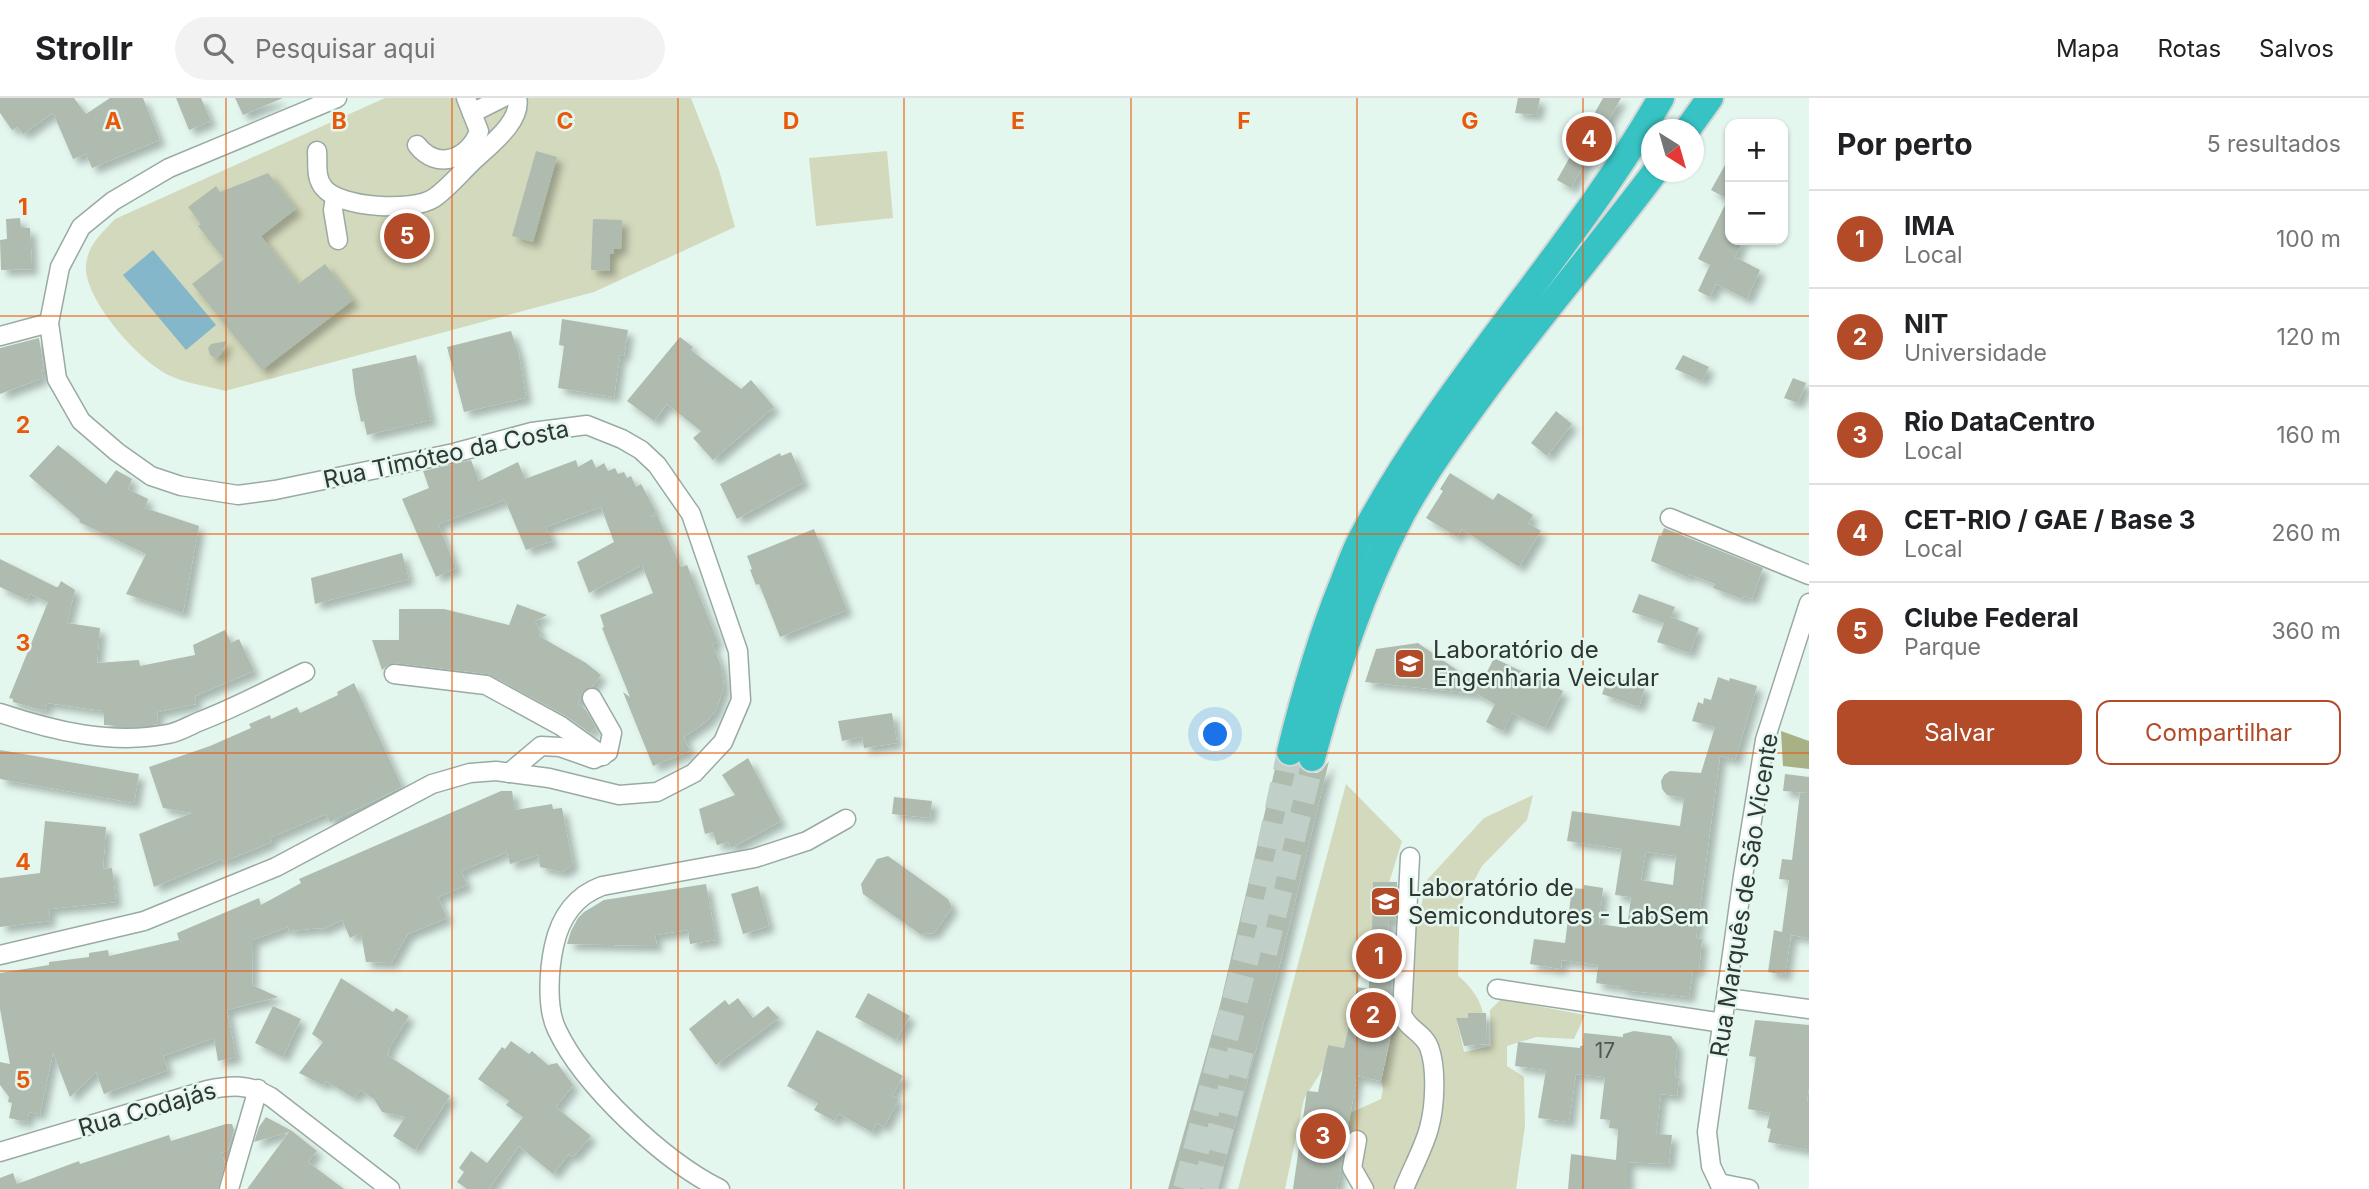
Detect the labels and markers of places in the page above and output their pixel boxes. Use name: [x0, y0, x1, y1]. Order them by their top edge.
pin: 4: [1566, 113, 1612, 165]
pin: 5: [384, 210, 430, 262]
place label: Laboratório de Engenharia Veicular: [1433, 635, 1659, 692]
school or university icon: Laboratório de Engenharia Veicular: [1393, 646, 1427, 680]
place label: Laboratório de Semicondutores - LabSem: [1408, 873, 1709, 930]
school or university icon: Laboratório de Semicondutores - LabSem: [1368, 884, 1402, 918]
pin: 1: [1356, 930, 1402, 982]
pin: 2: [1350, 989, 1396, 1041]
pin: 3: [1300, 1110, 1346, 1162]

